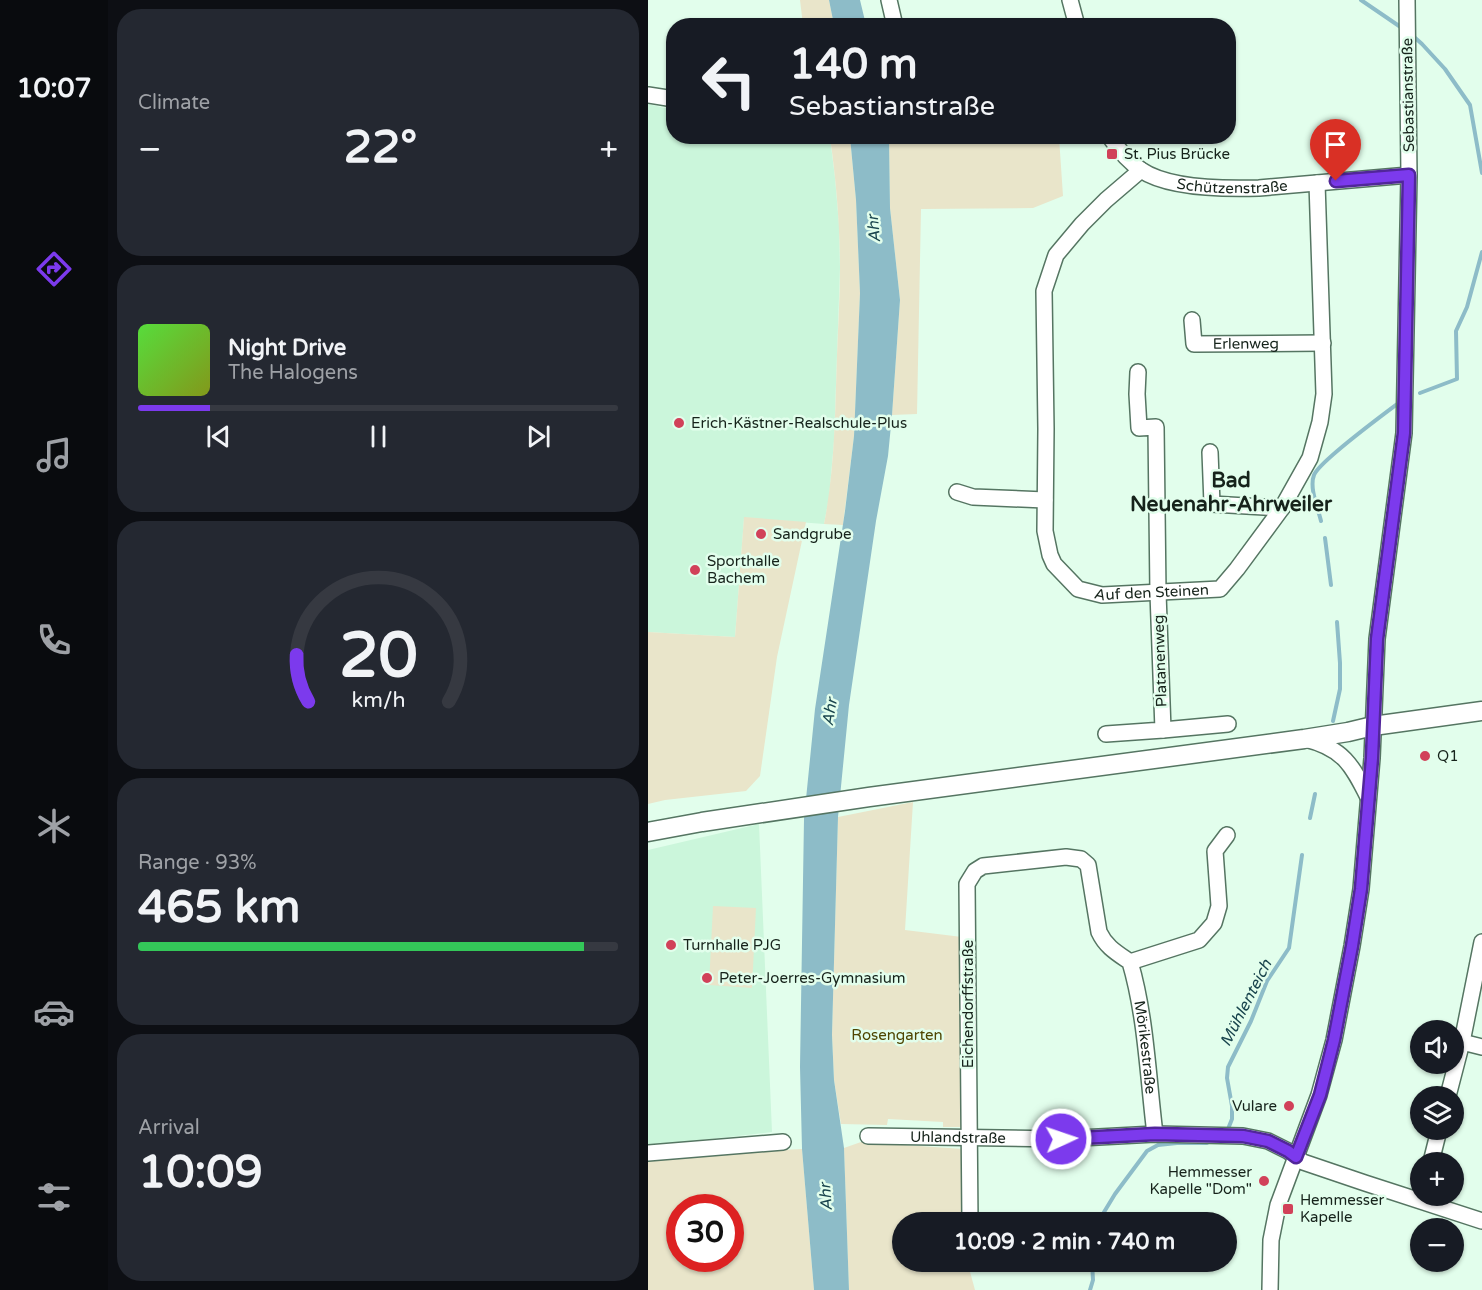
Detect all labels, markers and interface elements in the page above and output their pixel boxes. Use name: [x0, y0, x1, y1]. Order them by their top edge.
street label: Sebastianstraße: [1398, 38, 1418, 152]
text: 140 m: [789, 39, 918, 90]
icon: left: [690, 42, 768, 120]
text: 10:07: [17, 72, 91, 105]
text: Sebastianstraße: [789, 90, 995, 123]
text: Climate: [138, 91, 210, 115]
pin: [1310, 119, 1361, 181]
text: 22°: [344, 121, 417, 175]
icon: arrive: [1319, 128, 1352, 161]
text: −: [138, 130, 162, 169]
text: +: [599, 130, 618, 169]
place label: St. Pius Brücke: [1124, 145, 1230, 163]
marker: St. Pius Brücke: [1105, 147, 1119, 161]
street label: Schützenstraße: [1175, 175, 1288, 197]
water label: Ahr: [863, 212, 885, 244]
icon: directions: [33, 248, 75, 290]
street label: Erlenweg: [1213, 334, 1279, 353]
text: Night Drive: [228, 335, 346, 361]
text: The Halogens: [228, 361, 358, 385]
place label: Erich-Kästner-Realschule-Plus: [691, 414, 907, 432]
marker: Erich-Kästner-Realschule-Plus: [672, 416, 686, 430]
icon: previous: [202, 420, 235, 453]
icon: pause: [362, 420, 395, 453]
icon: next: [522, 420, 555, 453]
icon: music: [33, 434, 75, 476]
district label: Bad Neuenahr-Ahrweiler: [1130, 468, 1333, 517]
place label: Sandgrube: [773, 525, 852, 543]
marker: Sandgrube: [754, 527, 768, 541]
place label: Sporthalle Bachem: [707, 552, 780, 587]
marker: Sporthalle Bachem: [688, 563, 702, 577]
street label: Auf den Steinen: [1093, 581, 1209, 605]
street label: Platanenweg: [1149, 614, 1171, 708]
icon: phone: [33, 619, 75, 661]
text: 20: [339, 619, 417, 694]
text: km/h: [351, 687, 405, 713]
water label: Ahr: [818, 695, 842, 727]
place label: Q1: [1437, 747, 1459, 765]
marker: Q1: [1418, 749, 1432, 763]
icon: climate: [33, 805, 75, 847]
text: Range · 93%: [138, 851, 257, 875]
text: 465 km: [138, 881, 300, 935]
place label: Turnhalle PJG: [683, 936, 781, 954]
marker: Turnhalle PJG: [664, 938, 678, 952]
street label: Eichendorffstraße: [959, 940, 977, 1068]
water label: Mühlenteich: [1216, 955, 1277, 1050]
place label: Peter-Joerres-Gymnasium: [719, 969, 906, 987]
marker: Peter-Joerres-Gymnasium: [700, 971, 714, 985]
icon: car: [33, 991, 75, 1033]
street label: Mörikestraße: [1130, 999, 1160, 1095]
map controls: [1410, 1020, 1464, 1272]
button: sound: [1410, 1020, 1464, 1074]
park label: Rosengarten: [851, 1026, 943, 1044]
button: layers: [1410, 1086, 1464, 1140]
place label: Vulare: [1232, 1097, 1277, 1115]
marker: Vulare: [1282, 1099, 1296, 1113]
position arrow: [1029, 1107, 1093, 1171]
text: Arrival: [138, 1116, 200, 1140]
street label: Uhlandstraße: [910, 1128, 1006, 1147]
text: 10:09: [138, 1146, 263, 1200]
button: +: [1410, 1152, 1464, 1206]
place label: Hemmesser Kapelle "Dom": [1150, 1163, 1252, 1198]
marker: Hemmesser Kapelle "Dom": [1257, 1174, 1271, 1188]
icon: filters: [33, 1176, 75, 1218]
water label: Ahr: [815, 1181, 837, 1212]
place label: Hemmesser Kapelle: [1300, 1191, 1385, 1226]
speed limit sign: 30: [666, 1194, 744, 1272]
marker: Hemmesser Kapelle: [1281, 1202, 1295, 1216]
button: −: [1410, 1218, 1464, 1272]
text: 10:09 · 2 min · 740 m: [954, 1229, 1175, 1255]

